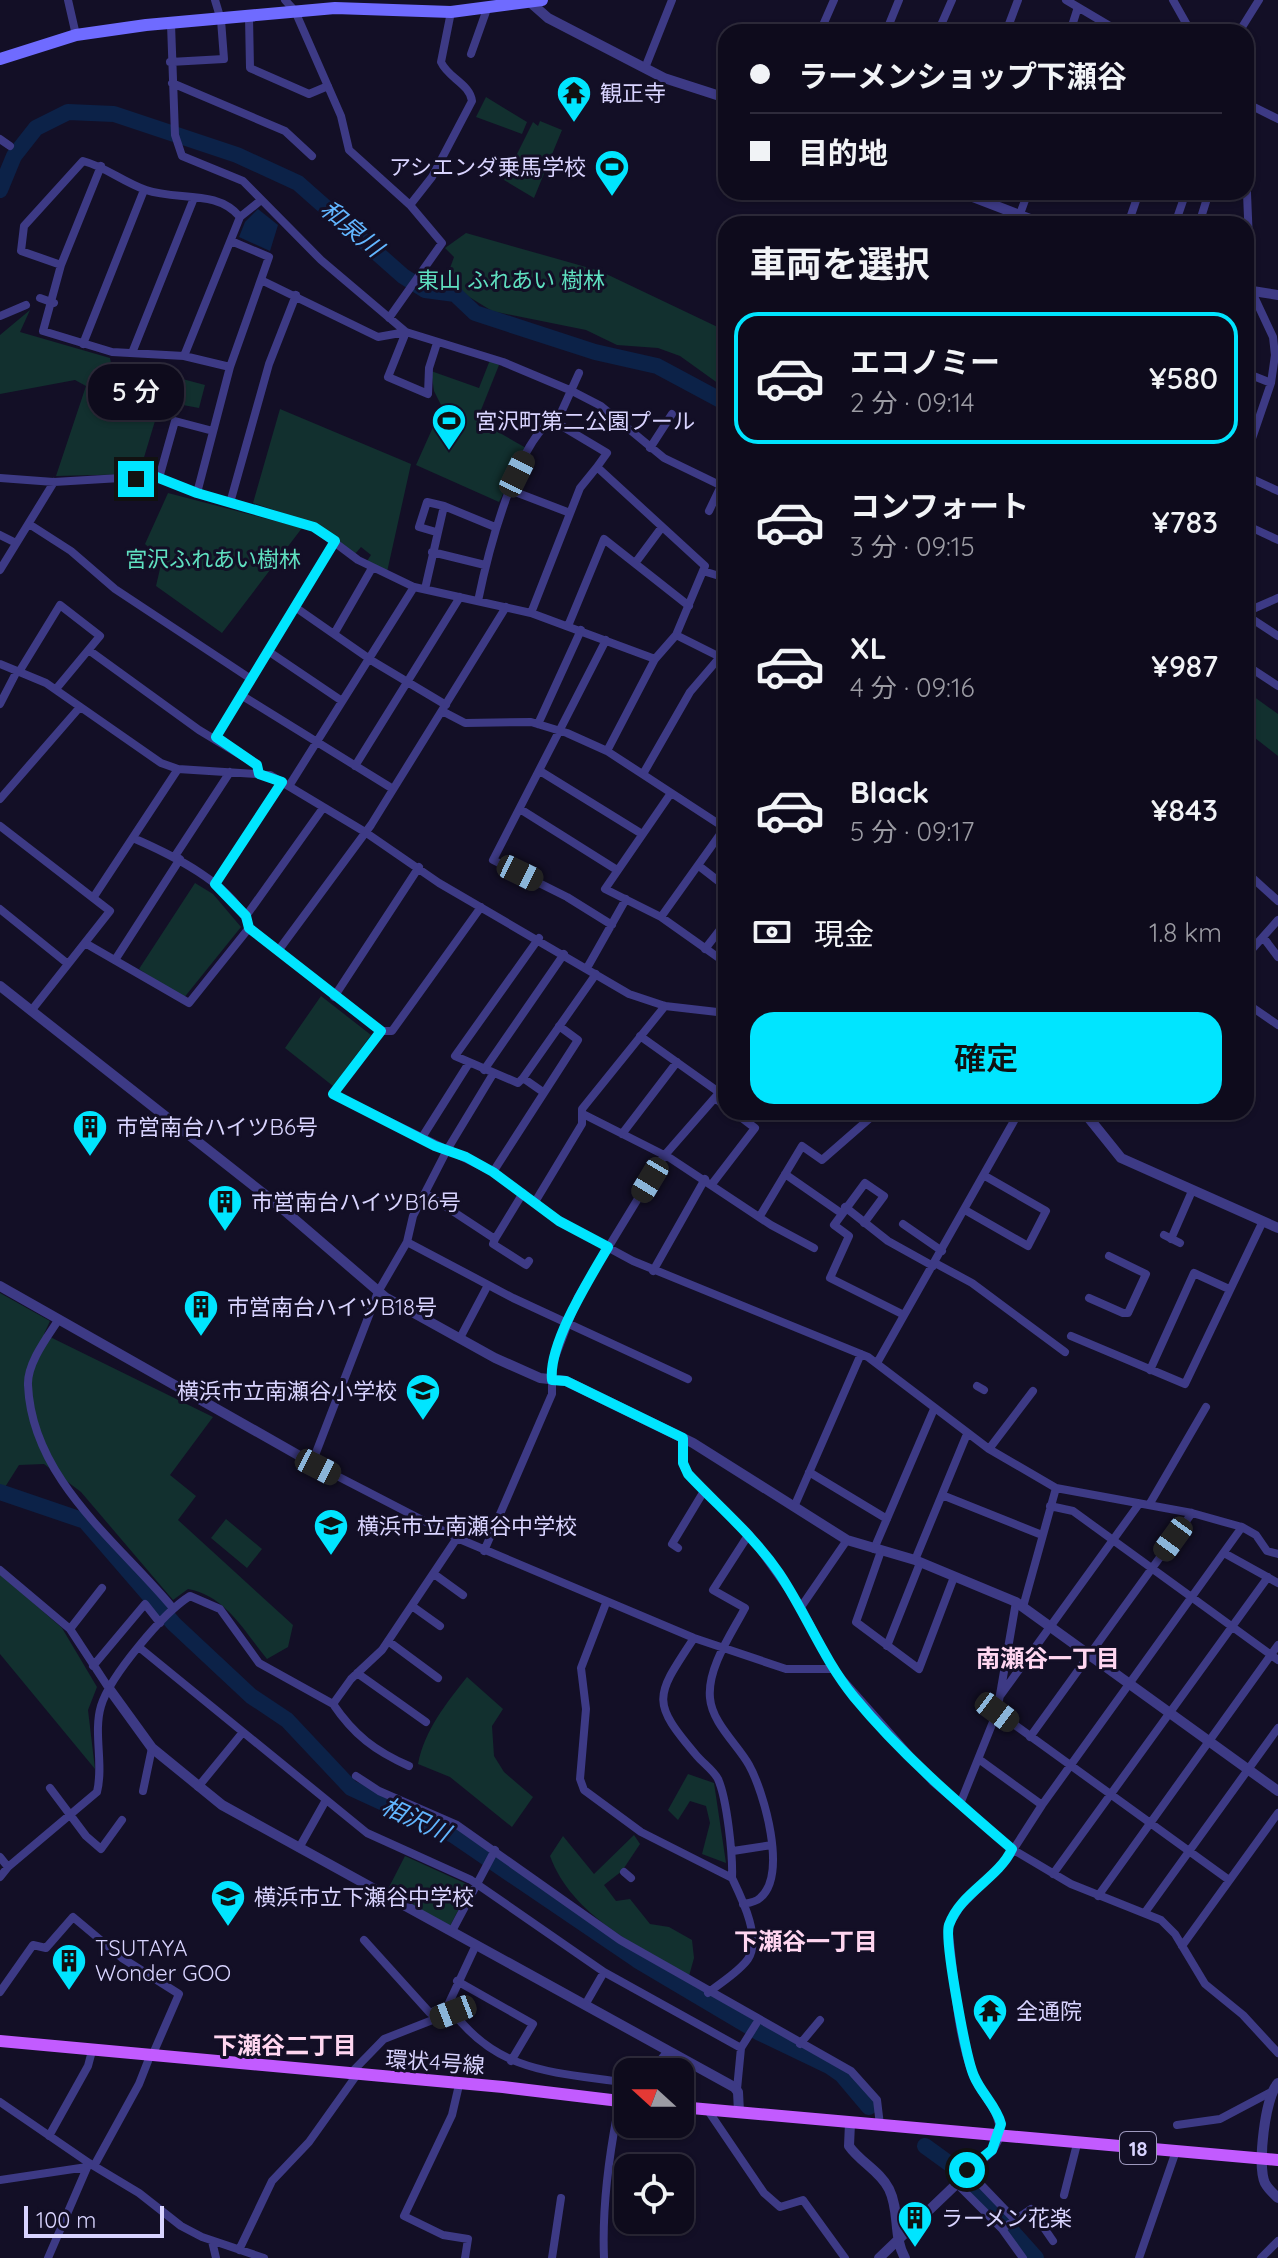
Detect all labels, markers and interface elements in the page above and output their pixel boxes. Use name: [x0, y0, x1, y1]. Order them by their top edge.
text: ラーメンショップ下瀬谷: [798, 57, 1127, 95]
temple icon: 観正寺: [555, 74, 593, 124]
place label: 観正寺: [600, 79, 666, 107]
text: 目的地: [798, 134, 888, 172]
sports icon: アシエンダ乗馬学校: [593, 148, 631, 198]
place label: アシエンダ乗馬学校: [389, 153, 586, 181]
water label: 和泉川: [315, 193, 392, 265]
text: 車両を選択: [750, 241, 930, 286]
park label: 東山 ふれあい 樹林: [417, 266, 605, 294]
icon: car: [754, 342, 826, 414]
text: エコノミー: [850, 343, 1000, 381]
text: ¥580: [1149, 359, 1218, 397]
callout: 5 分: [88, 363, 184, 419]
text: 5 分: [112, 375, 160, 408]
text: 2 分 · 09:14: [850, 386, 975, 419]
sports icon: 宮沢町第二公園プール: [430, 402, 468, 452]
place label: 宮沢町第二公園プール: [475, 407, 695, 435]
car: [496, 447, 538, 501]
route end: [118, 461, 154, 497]
icon: car: [754, 486, 826, 558]
text: コンフォート: [850, 487, 1029, 525]
text: ¥783: [1152, 503, 1218, 541]
text: 3 分 · 09:15: [850, 530, 975, 563]
park label: 宮沢ふれあい樹林: [125, 545, 301, 573]
text: XL: [850, 629, 887, 667]
icon: car: [754, 630, 826, 702]
text: ¥987: [1151, 647, 1218, 685]
text: 4 分 · 09:16: [850, 671, 975, 704]
text: Black: [850, 773, 929, 811]
icon: car: [754, 774, 826, 846]
text: ¥843: [1151, 791, 1218, 829]
text: 5 分 · 09:17: [850, 815, 974, 848]
car: [493, 852, 547, 894]
icon: cash: [750, 910, 794, 954]
text: 現金: [814, 915, 874, 953]
text: 1.8 km: [1149, 916, 1222, 949]
button: 確定: [750, 1012, 1222, 1104]
building icon: 市営南台ハイツB6号: [71, 1108, 109, 1158]
place label: 市営南台ハイツB6号: [116, 1113, 318, 1141]
car: [627, 1153, 673, 1207]
building icon: 市営南台ハイツB16号: [206, 1183, 244, 1233]
place label: 市営南台ハイツB16号: [251, 1188, 461, 1216]
building icon: 市営南台ハイツB18号: [182, 1288, 220, 1338]
place label: 市営南台ハイツB18号: [227, 1293, 437, 1321]
school or university icon: 横浜市立南瀬谷小学校: [404, 1372, 442, 1422]
place label: 横浜市立南瀬谷小学校: [177, 1377, 397, 1405]
car: [291, 1445, 345, 1489]
school or university icon: 横浜市立南瀬谷中学校: [312, 1507, 350, 1557]
place label: 横浜市立南瀬谷中学校: [357, 1512, 577, 1540]
car: [1149, 1513, 1197, 1565]
district label: 南瀬谷一丁目: [976, 1643, 1120, 1673]
car: [971, 1688, 1023, 1736]
water label: 相沢川: [377, 1790, 458, 1849]
school or university icon: 横浜市立下瀬谷中学校: [209, 1878, 247, 1928]
place label: 横浜市立下瀬谷中学校: [254, 1883, 474, 1911]
district label: 下瀬谷一丁目: [734, 1926, 878, 1956]
place label: TSUTAYA Wonder GOO: [95, 1934, 231, 1987]
building icon: TSUTAYA Wonder GOO: [50, 1942, 88, 1992]
car: [426, 1992, 480, 2032]
temple icon: 全通院: [971, 1992, 1009, 2042]
place label: 全通院: [1016, 1997, 1082, 2025]
district label: 下瀬谷二丁目: [213, 2030, 357, 2060]
street label: 環状4号線: [384, 2045, 486, 2079]
north arrow: [614, 2058, 694, 2138]
map controls: [614, 2058, 694, 2234]
road number: 18: [1120, 2132, 1156, 2164]
route start: [949, 2152, 985, 2188]
button: locate: [614, 2154, 694, 2234]
building icon: ラーメン花楽: [896, 2199, 934, 2249]
scale bar: [24, 2202, 164, 2238]
place label: ラーメン花楽: [941, 2204, 1072, 2232]
text: 100 m: [36, 2206, 96, 2234]

